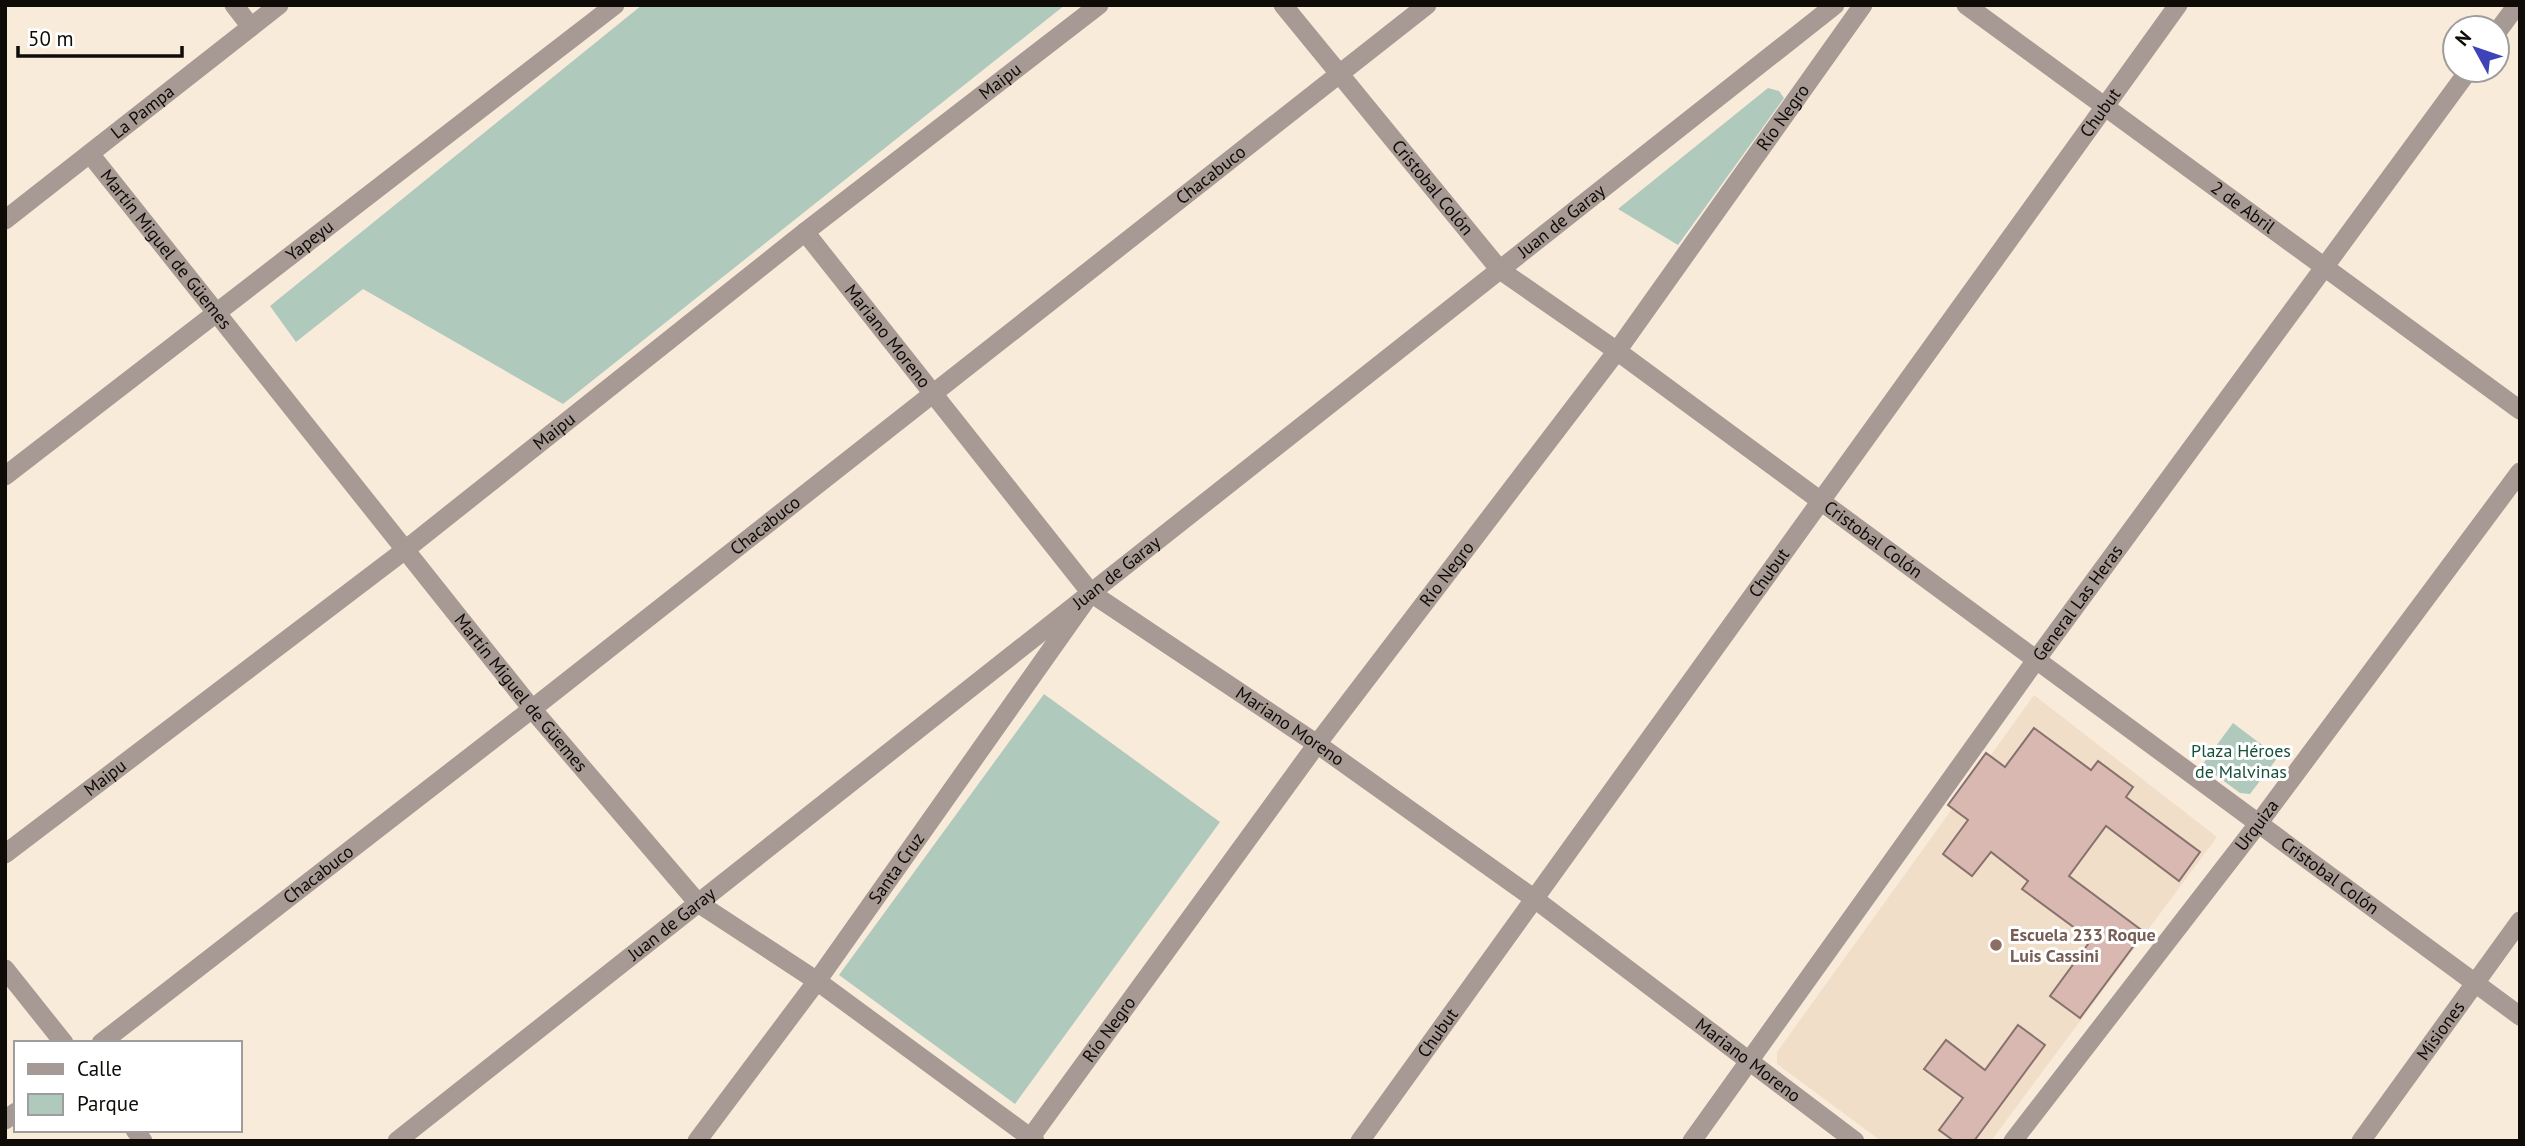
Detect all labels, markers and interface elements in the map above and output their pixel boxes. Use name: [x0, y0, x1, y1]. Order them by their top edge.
scale bar: [18, 14, 182, 58]
north arrow: [2441, 14, 2511, 84]
text: 50 m: [28, 25, 74, 52]
text: N: [2450, 26, 2476, 51]
street label: Maipu: [974, 57, 1026, 105]
street label: Río Negro: [1751, 79, 1814, 155]
street label: La Pampa: [106, 80, 179, 144]
street label: Chubut: [2074, 83, 2125, 142]
street label: Cristobal Colón: [1387, 135, 1479, 240]
street label: Chacabuco: [1171, 140, 1250, 209]
street label: Martín Miguel de Güemes: [96, 164, 237, 334]
street label: 2 de Abril: [2206, 176, 2281, 239]
street label: Juan de Garay: [1512, 179, 1610, 263]
street label: Yapeyu: [281, 215, 338, 266]
street label: Mariano Moreno: [840, 279, 936, 393]
street label: Maipu: [528, 407, 580, 455]
street label: Chacabuco: [725, 490, 805, 560]
street label: Cristobal Colón: [1820, 495, 1927, 583]
street label: Juan de Garay: [1067, 530, 1165, 615]
street label: Río Negro: [1414, 536, 1479, 611]
street label: General Las Heras: [2027, 540, 2128, 665]
street label: Chubut: [1743, 543, 1794, 602]
street label: Martín Miguel de Güemes: [450, 609, 593, 777]
street label: Mariano Moreno: [1232, 681, 1349, 771]
park label: Plaza Héroes de Malvinas: [2191, 739, 2291, 783]
street label: Maipu: [79, 754, 131, 801]
street label: Urquiza: [2229, 794, 2283, 855]
street label: Santa Cruz: [863, 828, 929, 908]
street label: Cristobal Colón: [2276, 832, 2384, 919]
street label: Chacabuco: [278, 840, 358, 909]
street label: Juan de Garay: [622, 882, 720, 966]
place label: Escuela 233 Roque Luis Cassini: [2010, 923, 2156, 967]
marker: Escuela 233 Roque Luis Cassini: [1988, 937, 2004, 953]
street label: Río Negro: [1077, 992, 1141, 1067]
street label: Misiones: [2411, 996, 2469, 1065]
street label: Chubut: [1412, 1004, 1463, 1062]
street label: Mariano Moreno: [1691, 1013, 1806, 1107]
legend: [14, 1041, 242, 1132]
text: Calle: [77, 1055, 122, 1082]
text: Parque: [77, 1090, 139, 1117]

